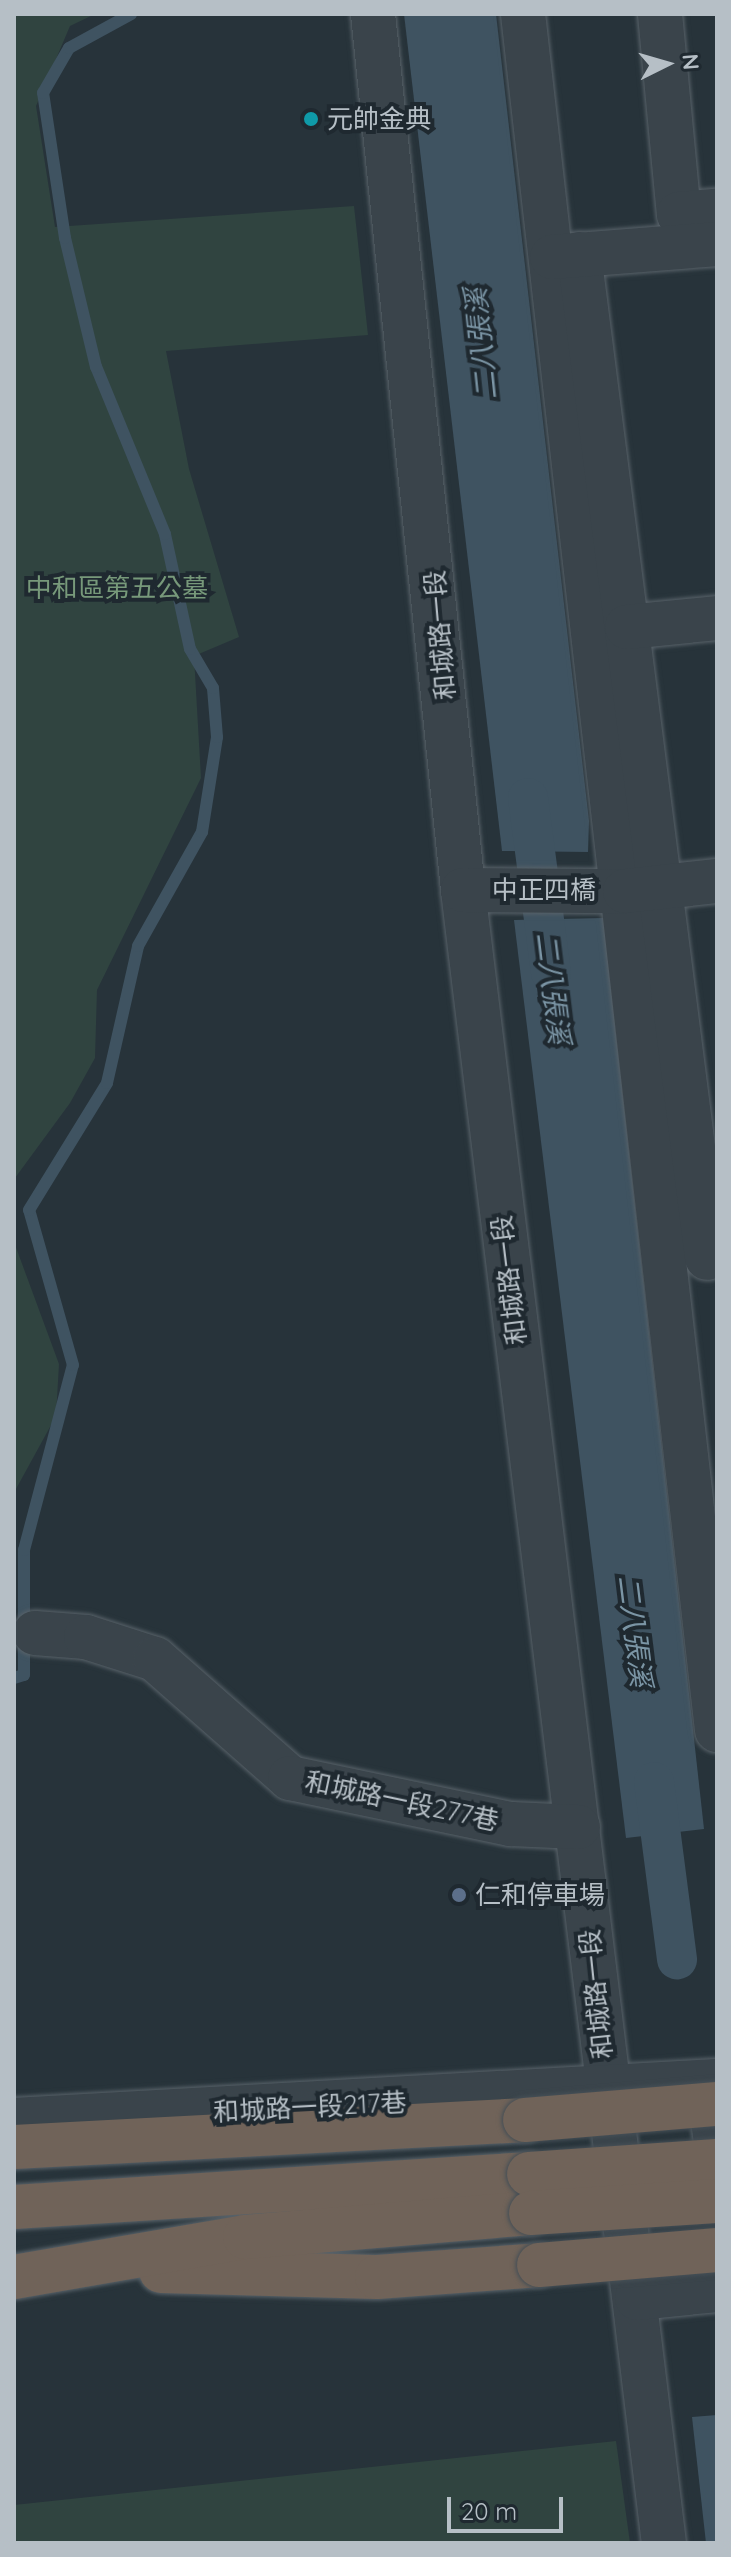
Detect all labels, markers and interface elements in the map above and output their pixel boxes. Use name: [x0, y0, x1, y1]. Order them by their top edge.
north arrow: [627, 24, 707, 104]
text: N: [676, 53, 706, 71]
place label: 元帥金典: [327, 103, 431, 135]
marker: 元帥金典: [302, 110, 320, 128]
water label: 二八張溪: [458, 287, 504, 401]
street label: 和城路一段: [419, 569, 461, 701]
park label: 中和區第五公墓: [26, 572, 208, 604]
street label: 中正四橋: [492, 874, 596, 906]
water label: 二八張溪: [530, 930, 576, 1046]
street label: 和城路一段: [486, 1214, 532, 1346]
water label: 二八張溪: [612, 1573, 658, 1689]
street label: 和城路一段277巷: [303, 1765, 501, 1837]
place label: 仁和停車場: [475, 1879, 605, 1911]
marker: 仁和停車場: [450, 1886, 468, 1904]
street label: 和城路一段: [574, 1928, 618, 2060]
street label: 和城路一段217巷: [213, 2086, 407, 2128]
scale bar: [451, 2481, 567, 2531]
text: 20 m: [461, 2496, 517, 2526]

